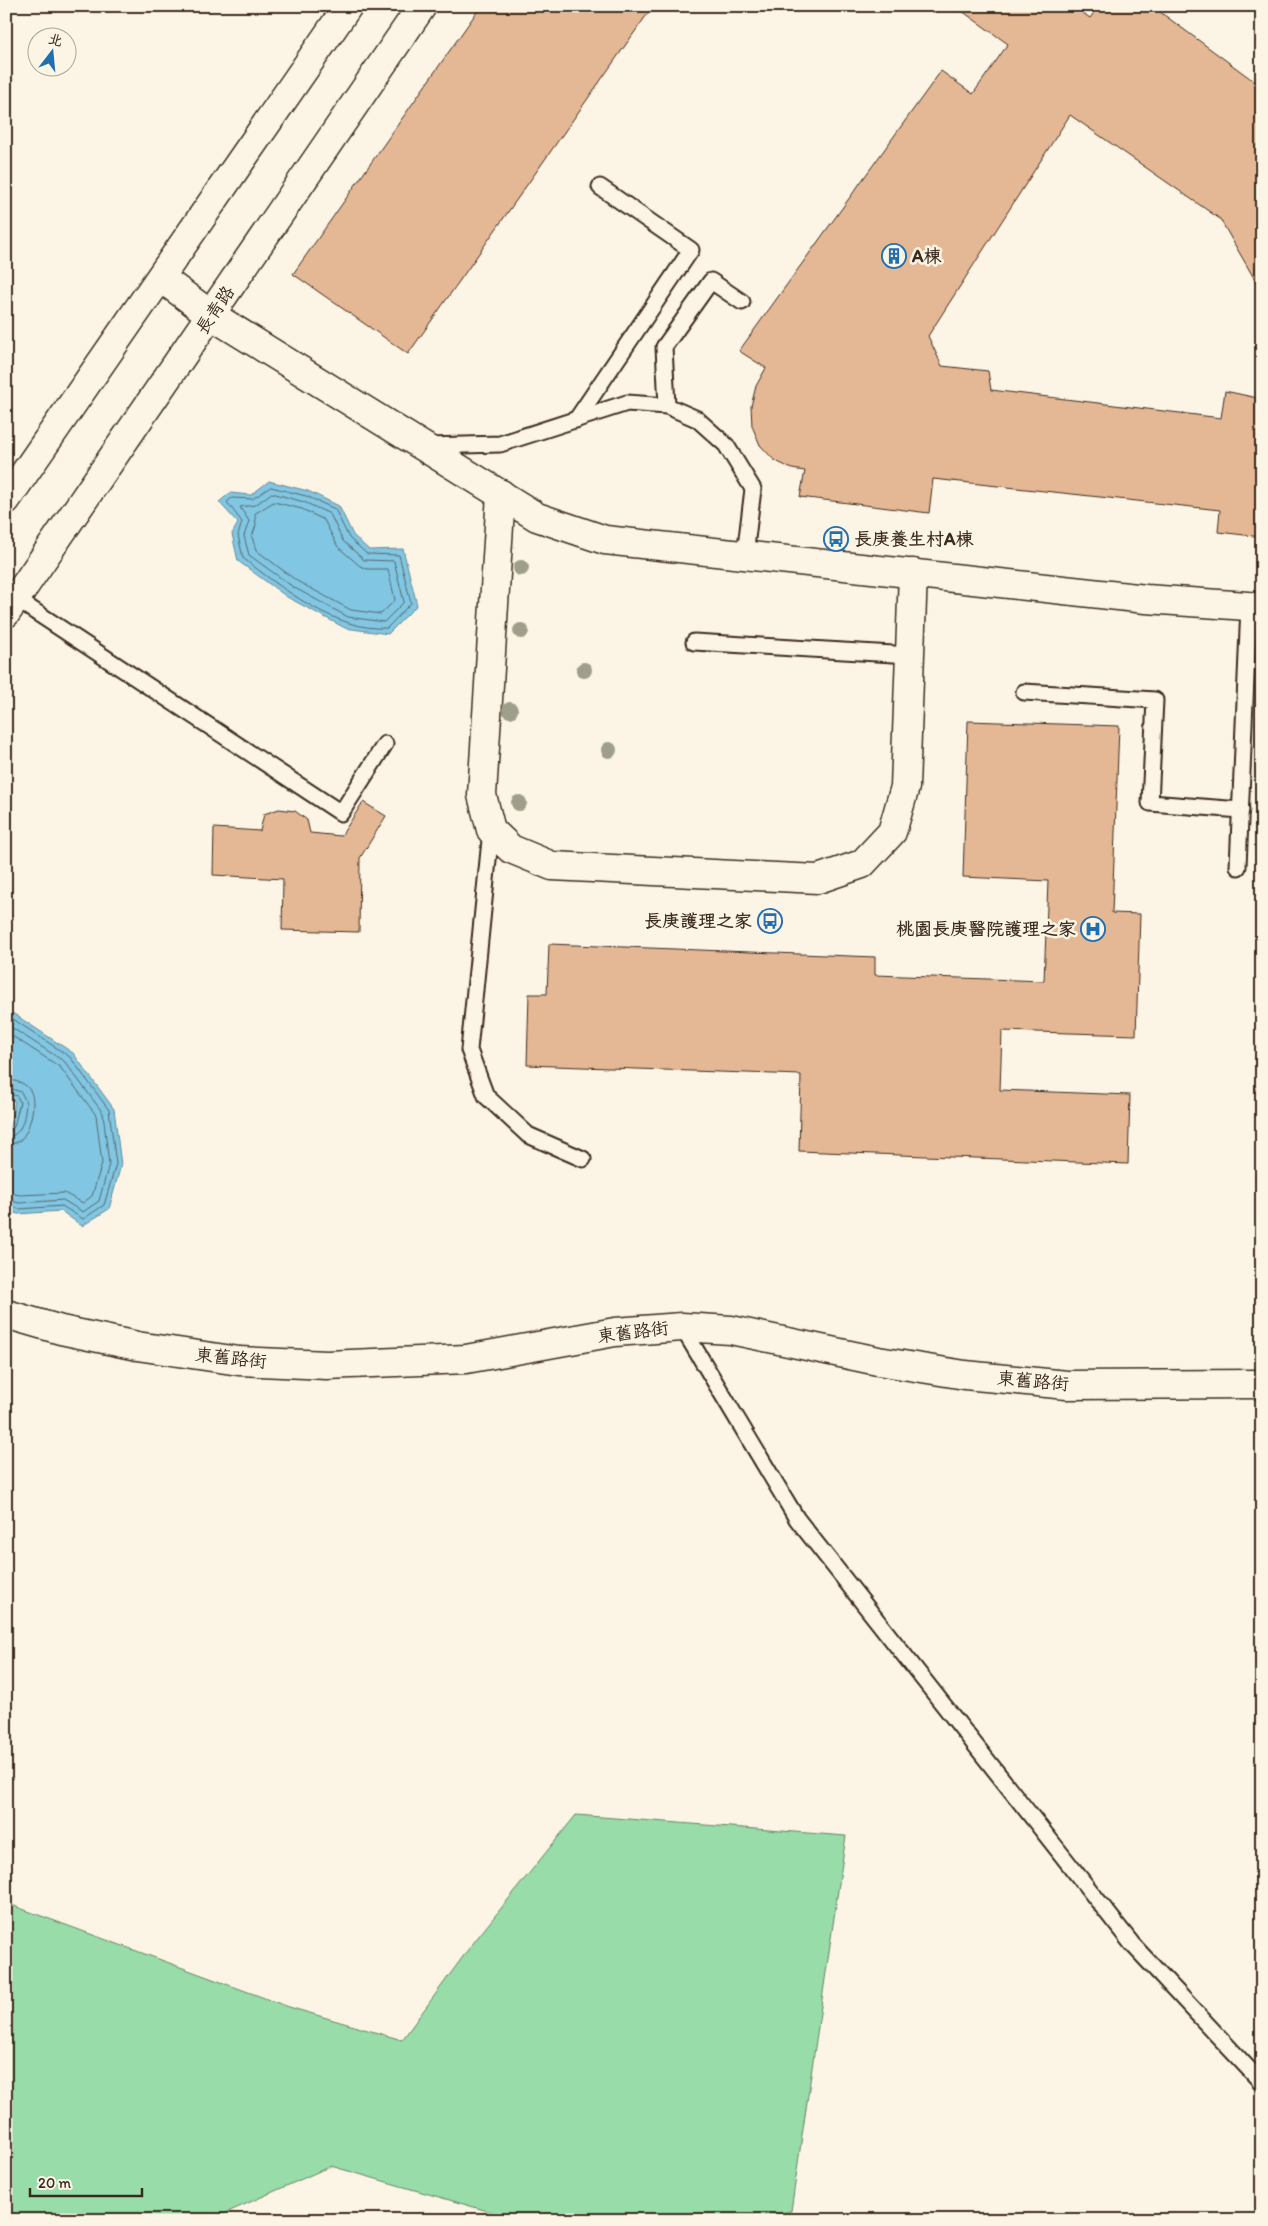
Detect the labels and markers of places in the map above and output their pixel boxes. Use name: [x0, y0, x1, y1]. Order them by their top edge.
building icon: A棟: [881, 243, 907, 269]
place label: A棟: [911, 245, 943, 267]
bus stop icon: 長庚養生村A棟: [823, 526, 849, 552]
place label: 長庚養生村A棟: [854, 528, 975, 550]
bus stop icon: 長庚護理之家: [757, 908, 783, 934]
place label: 長庚護理之家: [644, 910, 752, 932]
hospital icon: 桃園長庚醫院護理之家: [1080, 916, 1106, 942]
place label: 桃園長庚醫院護理之家: [896, 918, 1076, 940]

